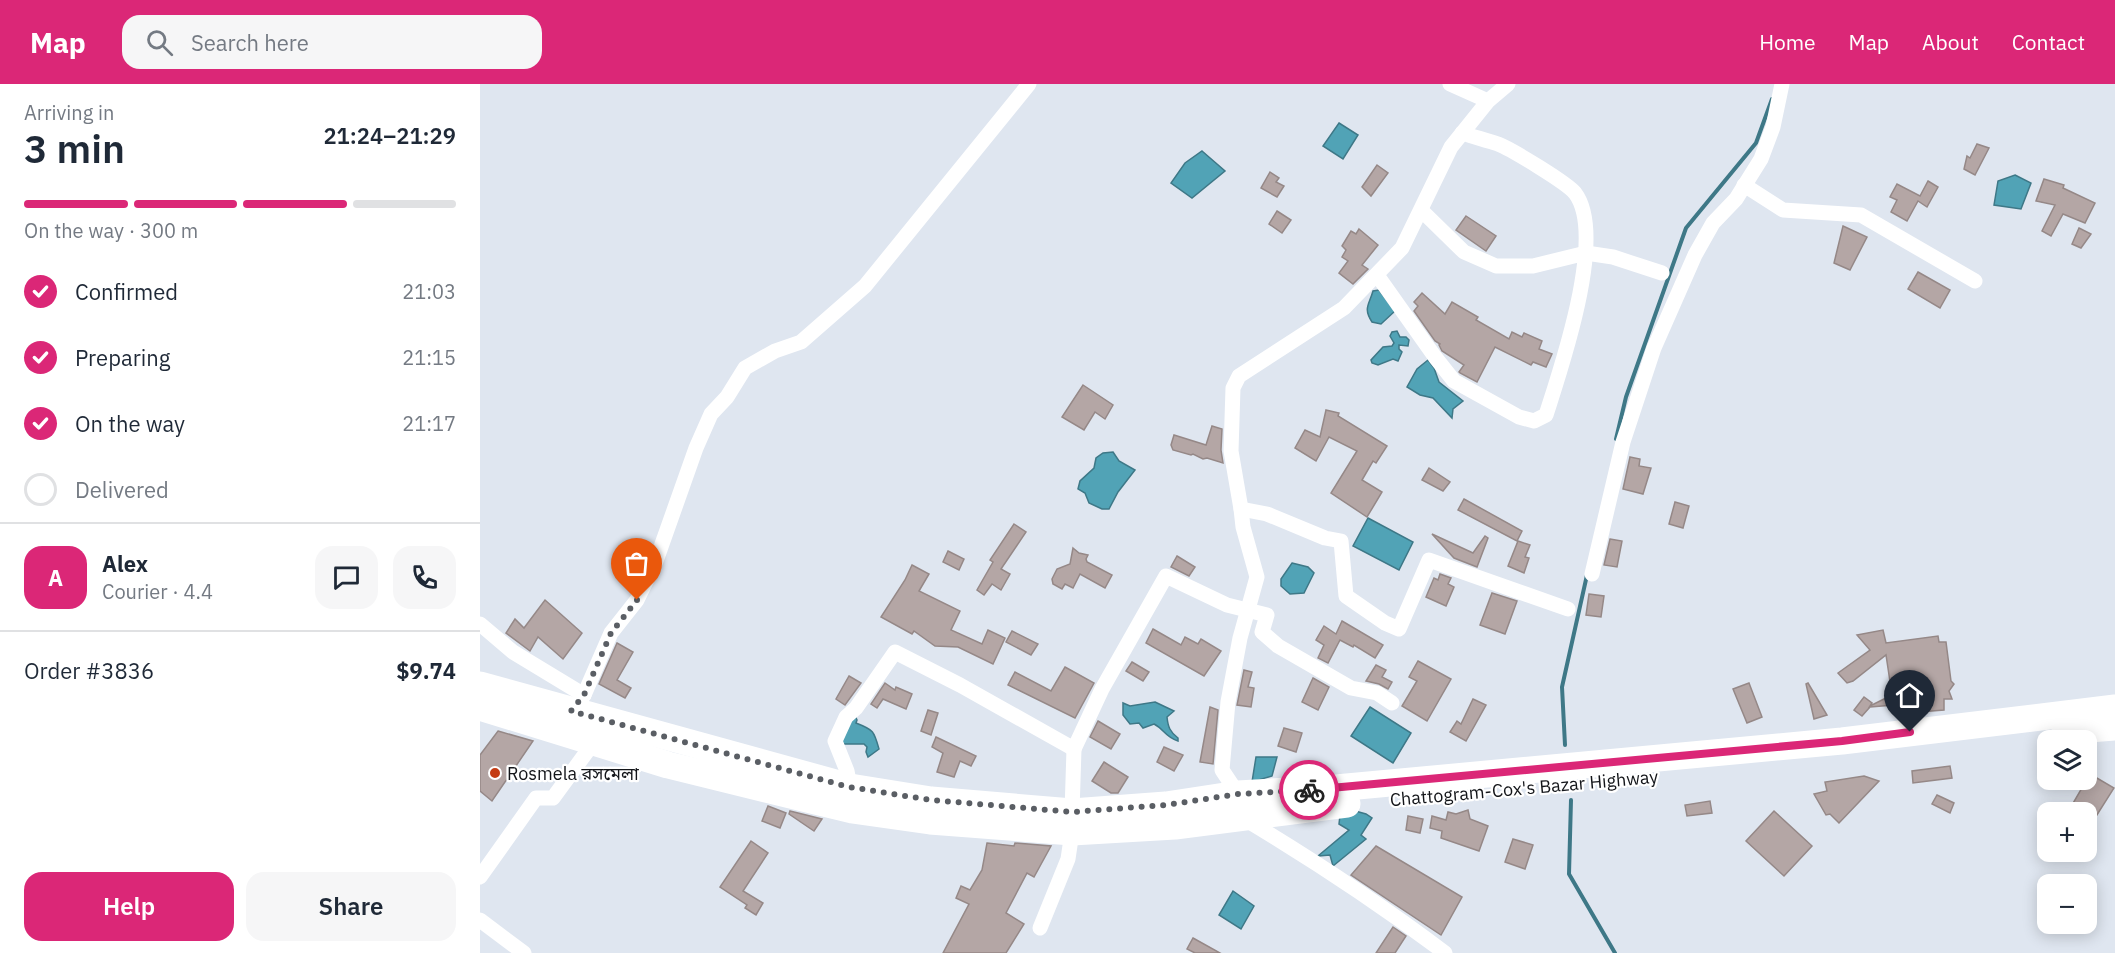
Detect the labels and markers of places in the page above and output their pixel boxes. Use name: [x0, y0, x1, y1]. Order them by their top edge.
pin: [611, 538, 662, 600]
pin: [1884, 670, 1935, 732]
place label: Rosmela রসমেলা: [507, 762, 639, 785]
marker: Rosmela রসমেলা: [488, 766, 502, 780]

